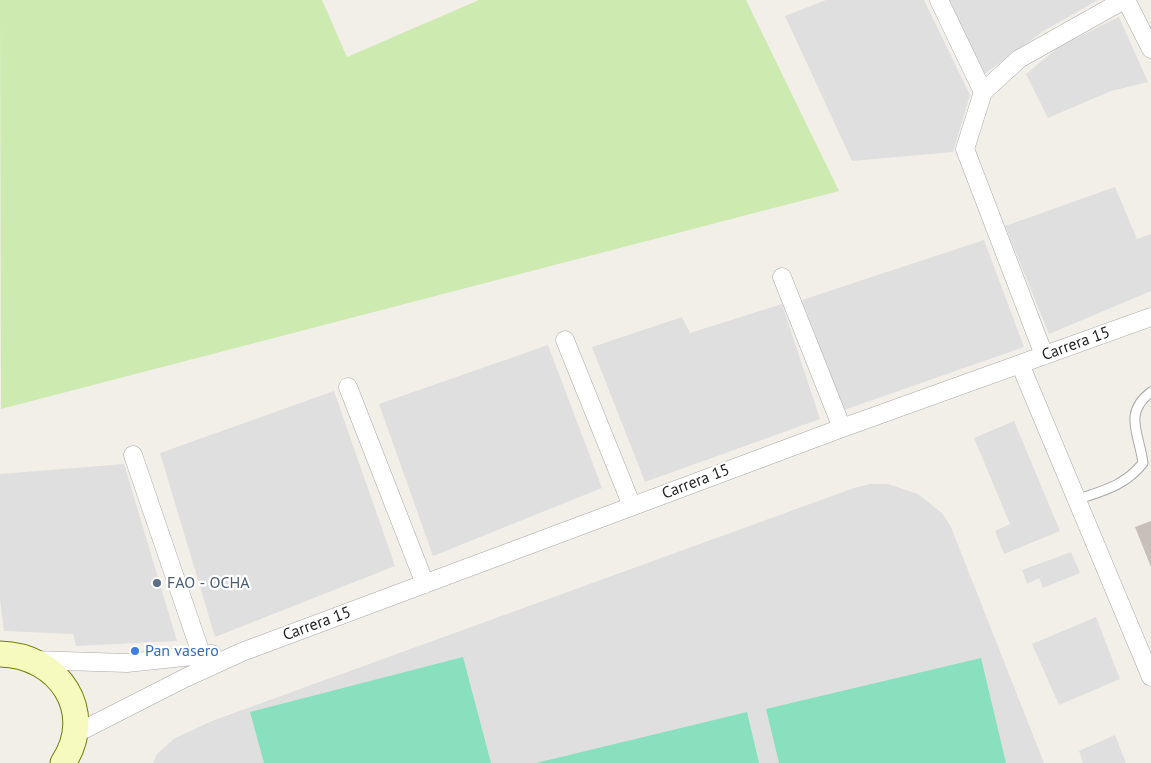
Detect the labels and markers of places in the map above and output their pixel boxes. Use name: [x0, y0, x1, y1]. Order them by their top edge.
place label: FAO - OCHA: [167, 573, 250, 593]
marker: FAO - OCHA: [151, 577, 163, 589]
place label: Pan vasero: [145, 641, 219, 661]
marker: Pan vasero: [129, 645, 141, 657]

